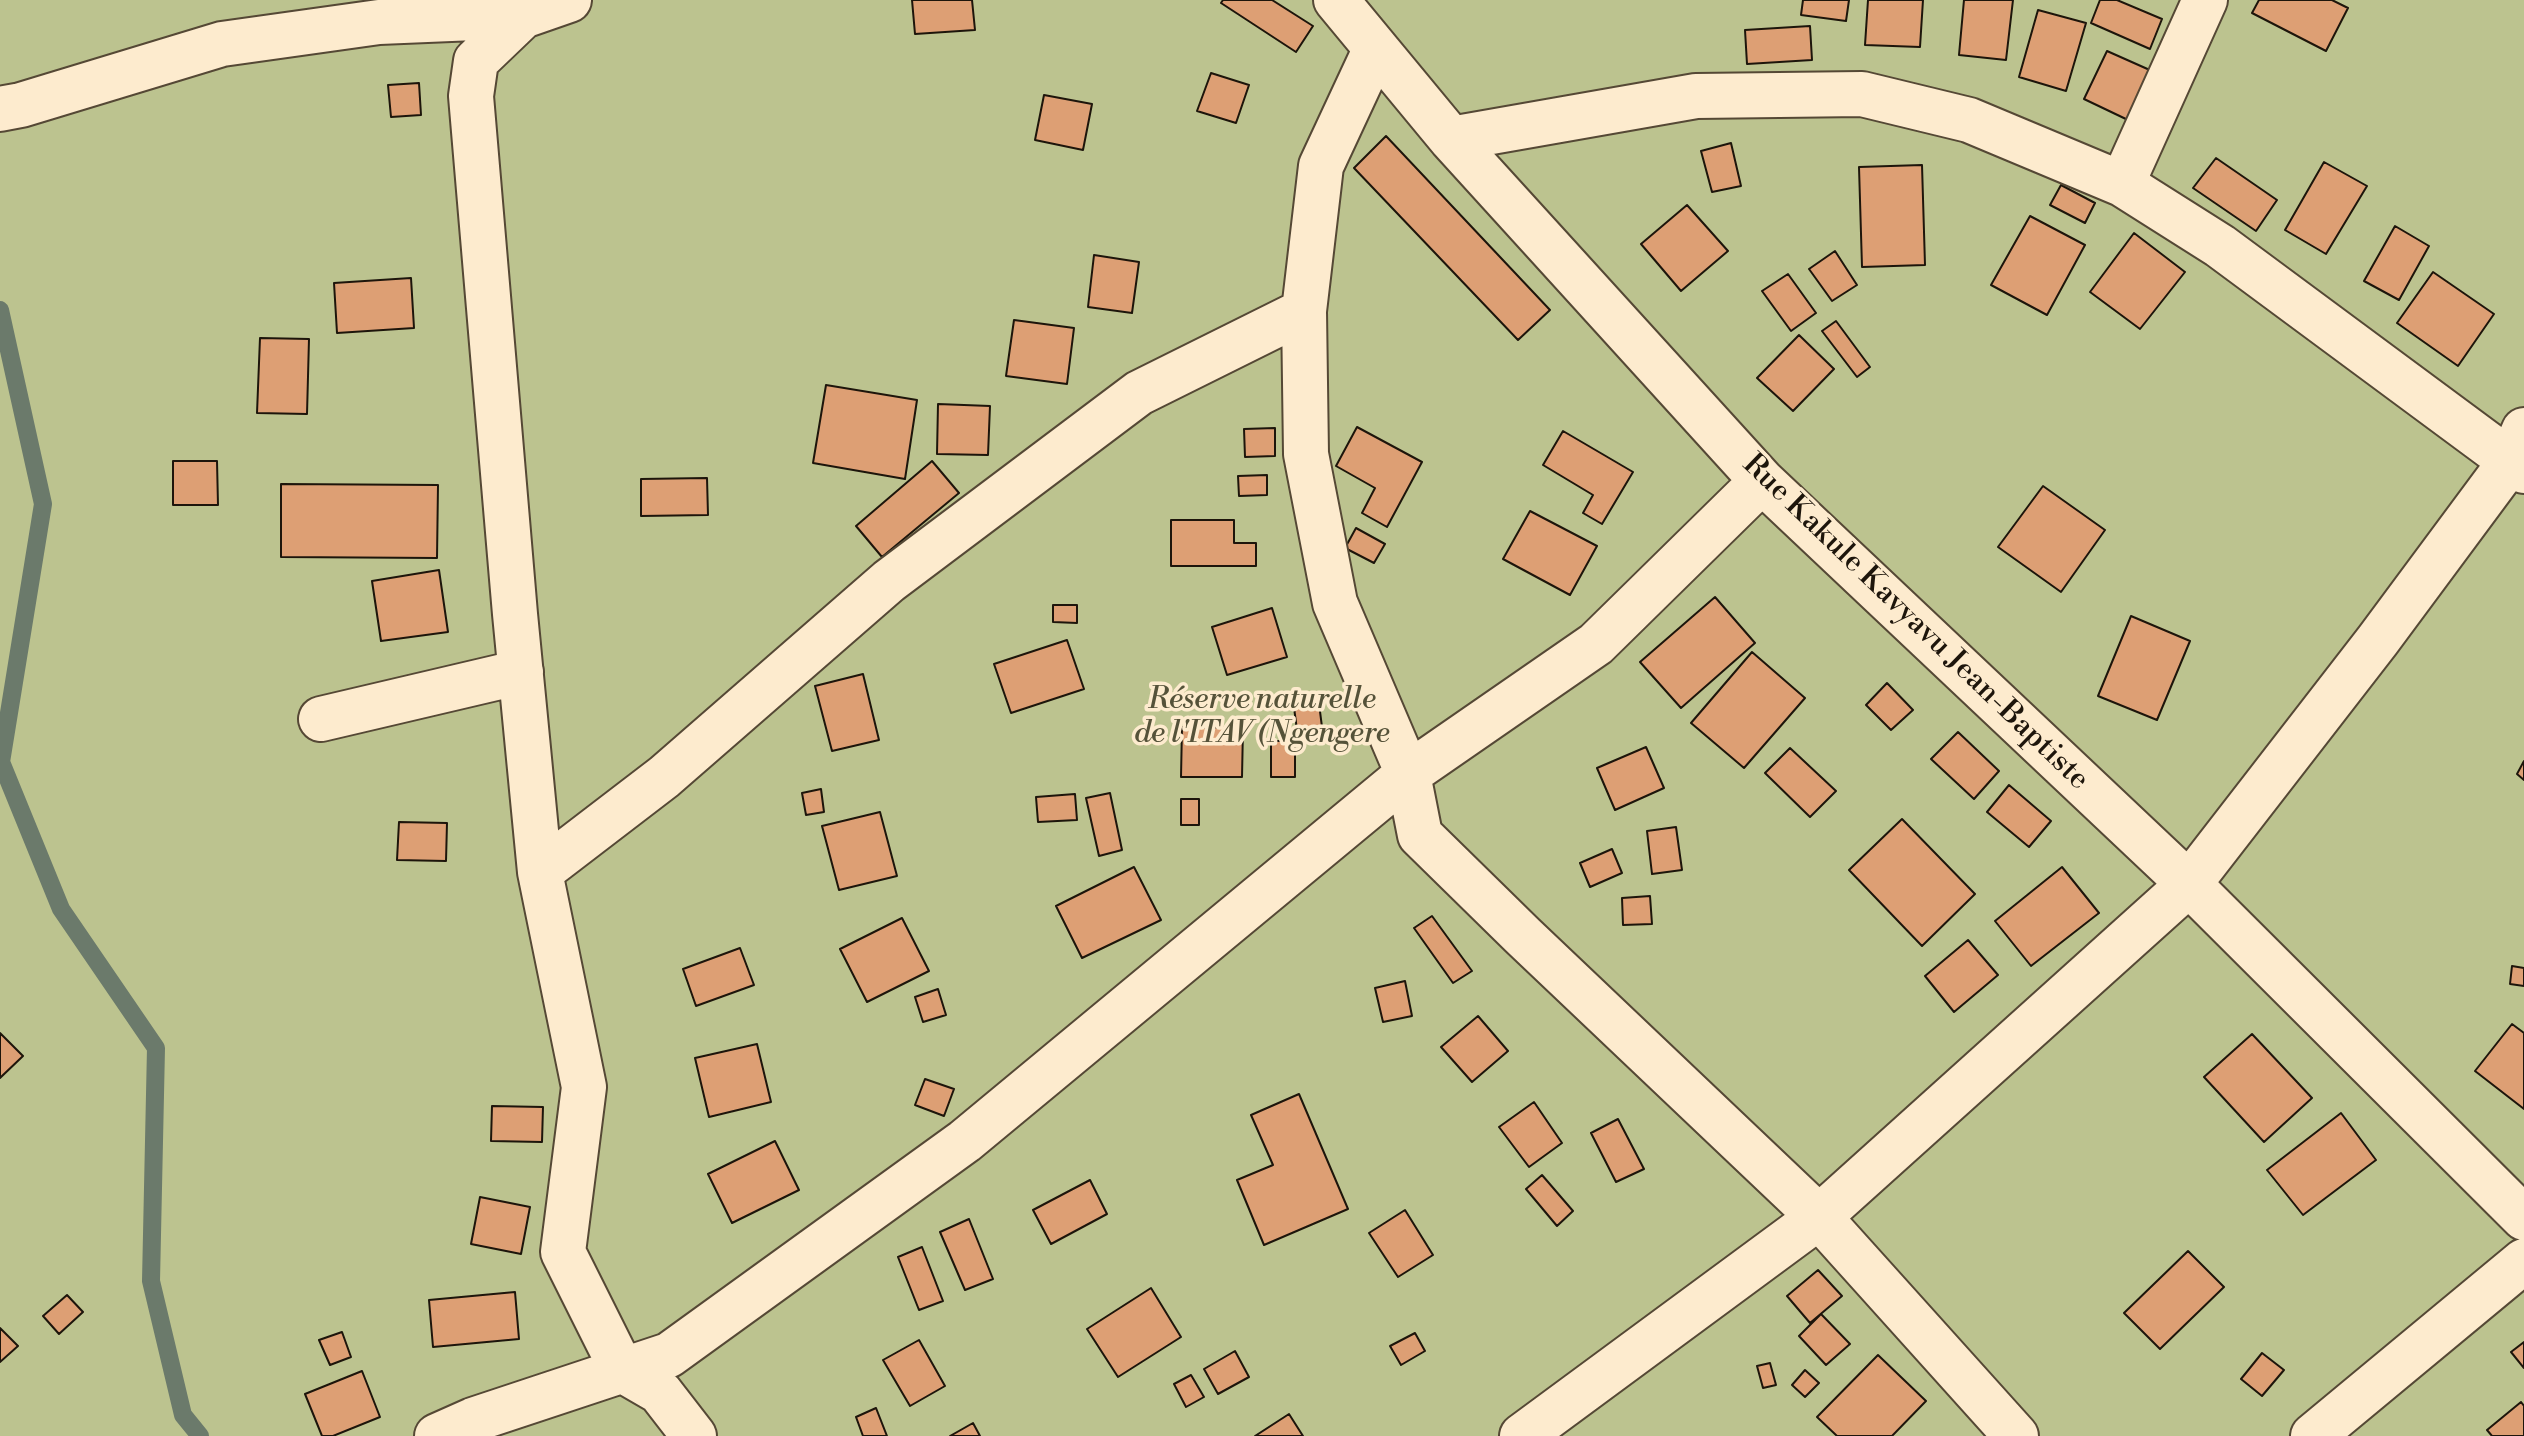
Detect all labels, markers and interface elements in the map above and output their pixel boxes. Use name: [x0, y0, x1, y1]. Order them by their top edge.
street label: Rue Kakule Kavyavu Jean-Baptiste: [1734, 448, 2096, 798]
park label: Réserve naturelle de l'ITAV (Ngengere: [1134, 683, 1390, 754]

